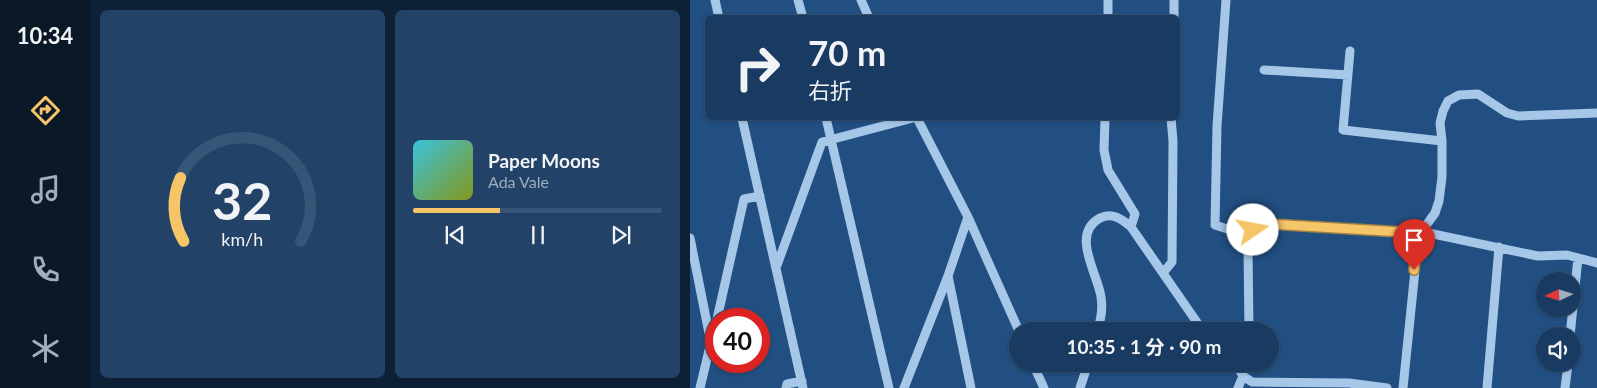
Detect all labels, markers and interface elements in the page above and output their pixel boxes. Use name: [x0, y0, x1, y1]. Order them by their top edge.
text: 10:34: [17, 22, 73, 49]
text: 70 m: [808, 31, 886, 73]
icon: right: [725, 35, 790, 100]
text: 右折: [808, 77, 852, 104]
icon: directions: [28, 93, 63, 128]
text: Paper Moons: [488, 149, 600, 172]
text: 32: [212, 169, 273, 231]
icon: music: [28, 172, 63, 207]
text: Ada Vale: [488, 172, 549, 191]
position arrow: [1226, 203, 1278, 255]
pin: [1393, 219, 1435, 270]
icon: previous: [441, 221, 469, 249]
icon: pause: [524, 221, 552, 249]
icon: next: [607, 221, 635, 249]
icon: arrive: [1400, 226, 1428, 254]
text: km/h: [222, 228, 263, 250]
icon: phone: [28, 252, 63, 287]
north arrow: [1536, 272, 1581, 318]
map controls: [1536, 272, 1581, 372]
speed limit sign: 40: [705, 308, 770, 373]
button: sound: [1536, 327, 1581, 372]
icon: climate: [28, 331, 63, 366]
text: 10:35 · 1 分 · 90 m: [1066, 335, 1222, 358]

